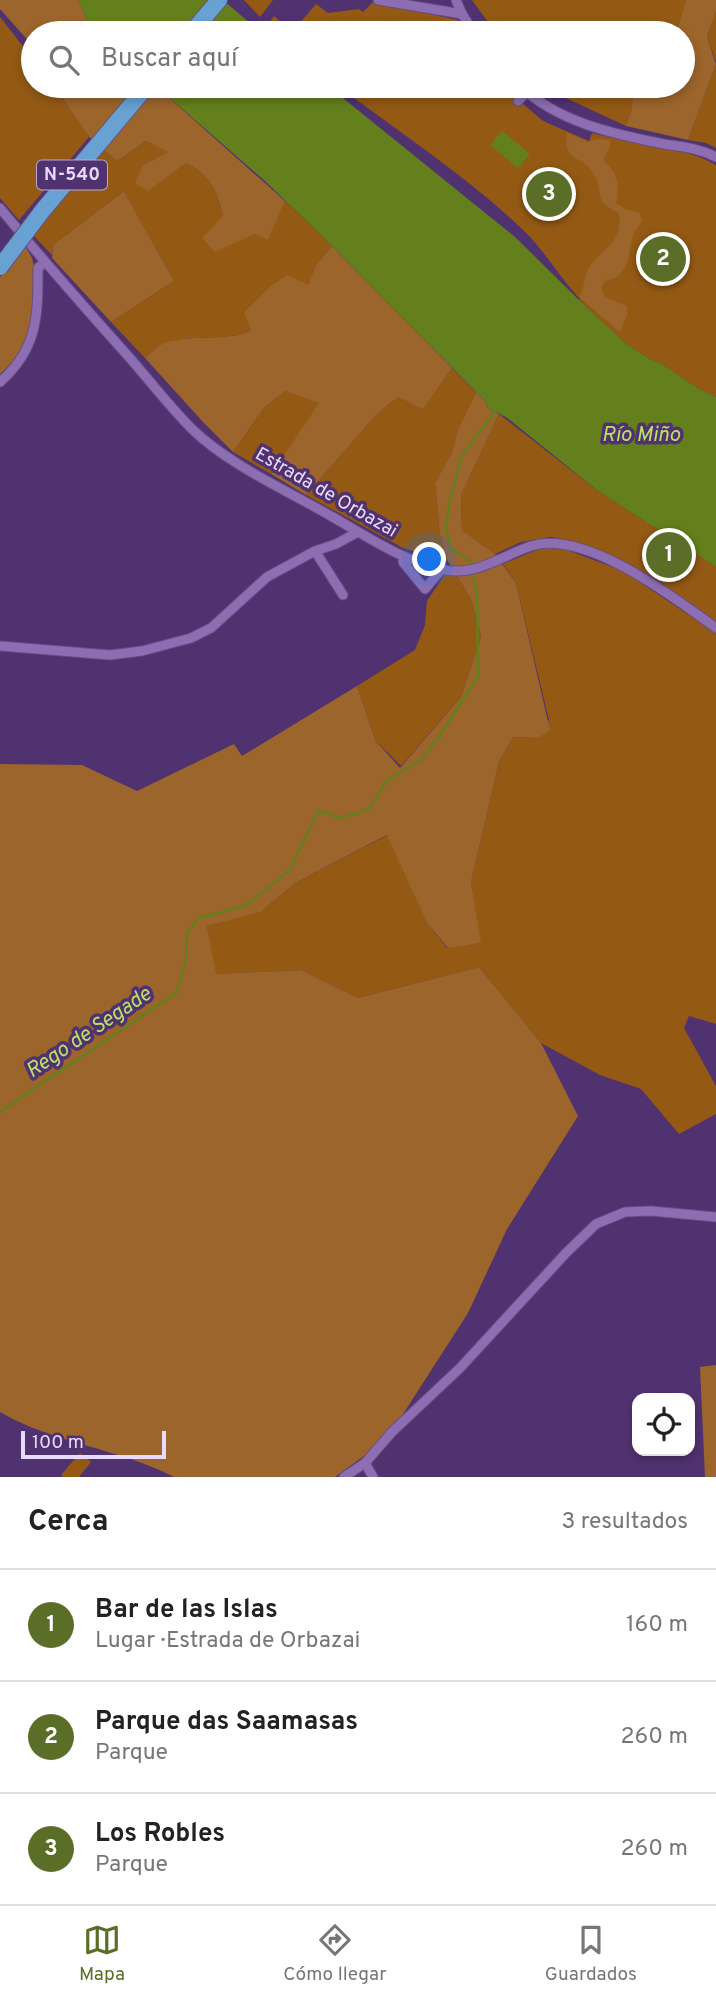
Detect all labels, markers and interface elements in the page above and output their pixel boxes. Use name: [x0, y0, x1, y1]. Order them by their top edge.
search box: [21, 21, 695, 98]
icon: search: [45, 41, 83, 79]
text: Buscar aquí: [101, 43, 238, 76]
road number: N-540: [37, 160, 107, 190]
pin: 3: [526, 168, 572, 220]
pin: 2: [640, 233, 686, 285]
water label: Río Miño: [602, 422, 681, 449]
street label: Estrada de Orbazai: [250, 442, 402, 544]
pin: 1: [646, 529, 692, 581]
your location: [412, 542, 446, 576]
water label: Rego de Segade: [21, 980, 158, 1085]
map controls: [632, 1393, 695, 1456]
button: locate: [632, 1393, 695, 1456]
scale bar: [21, 1428, 166, 1460]
text: 100 m: [32, 1431, 84, 1455]
text: Cerca: [28, 1504, 108, 1541]
text: 3 resultados: [561, 1508, 688, 1537]
text: Bar de las Islas: [95, 1594, 278, 1627]
text: 1: [46, 1611, 56, 1640]
text: 160 m: [626, 1611, 688, 1640]
text: Lugar · Estrada de Orbazai: [95, 1627, 360, 1656]
text: Parque das Saamasas: [95, 1706, 358, 1739]
text: 2: [44, 1723, 58, 1752]
text: 260 m: [621, 1723, 688, 1752]
text: Parque: [95, 1739, 168, 1768]
text: Los Robles: [95, 1818, 225, 1851]
text: 3: [44, 1835, 58, 1864]
text: 260 m: [621, 1835, 688, 1864]
text: Parque: [95, 1851, 168, 1880]
tab: Mapa: [79, 1921, 125, 1987]
tab: Cómo llegar: [283, 1921, 387, 1987]
tab: Guardados: [545, 1921, 637, 1987]

